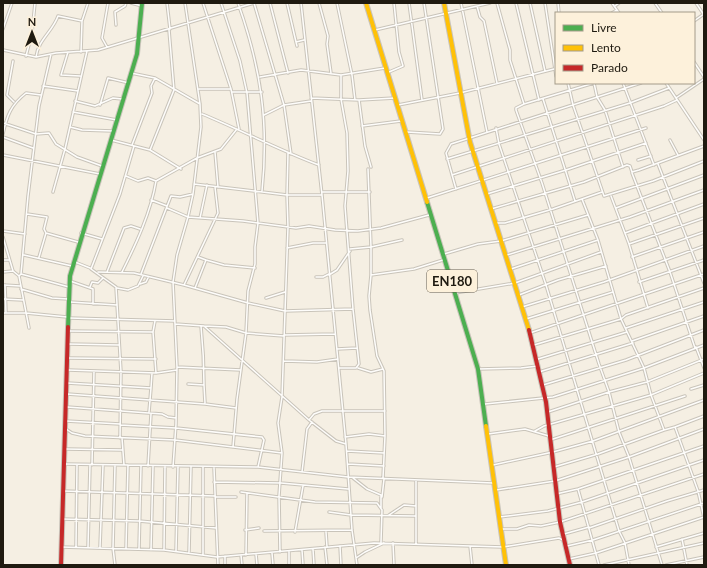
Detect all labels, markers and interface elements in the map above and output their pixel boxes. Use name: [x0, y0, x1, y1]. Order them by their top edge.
north arrow: [12, 12, 52, 52]
legend: [555, 12, 695, 84]
text: N: [28, 15, 36, 28]
text: Livre: [591, 20, 617, 35]
text: Lento: [591, 40, 621, 55]
text: Parado: [591, 60, 628, 75]
road number: EN180: [427, 270, 477, 292]

